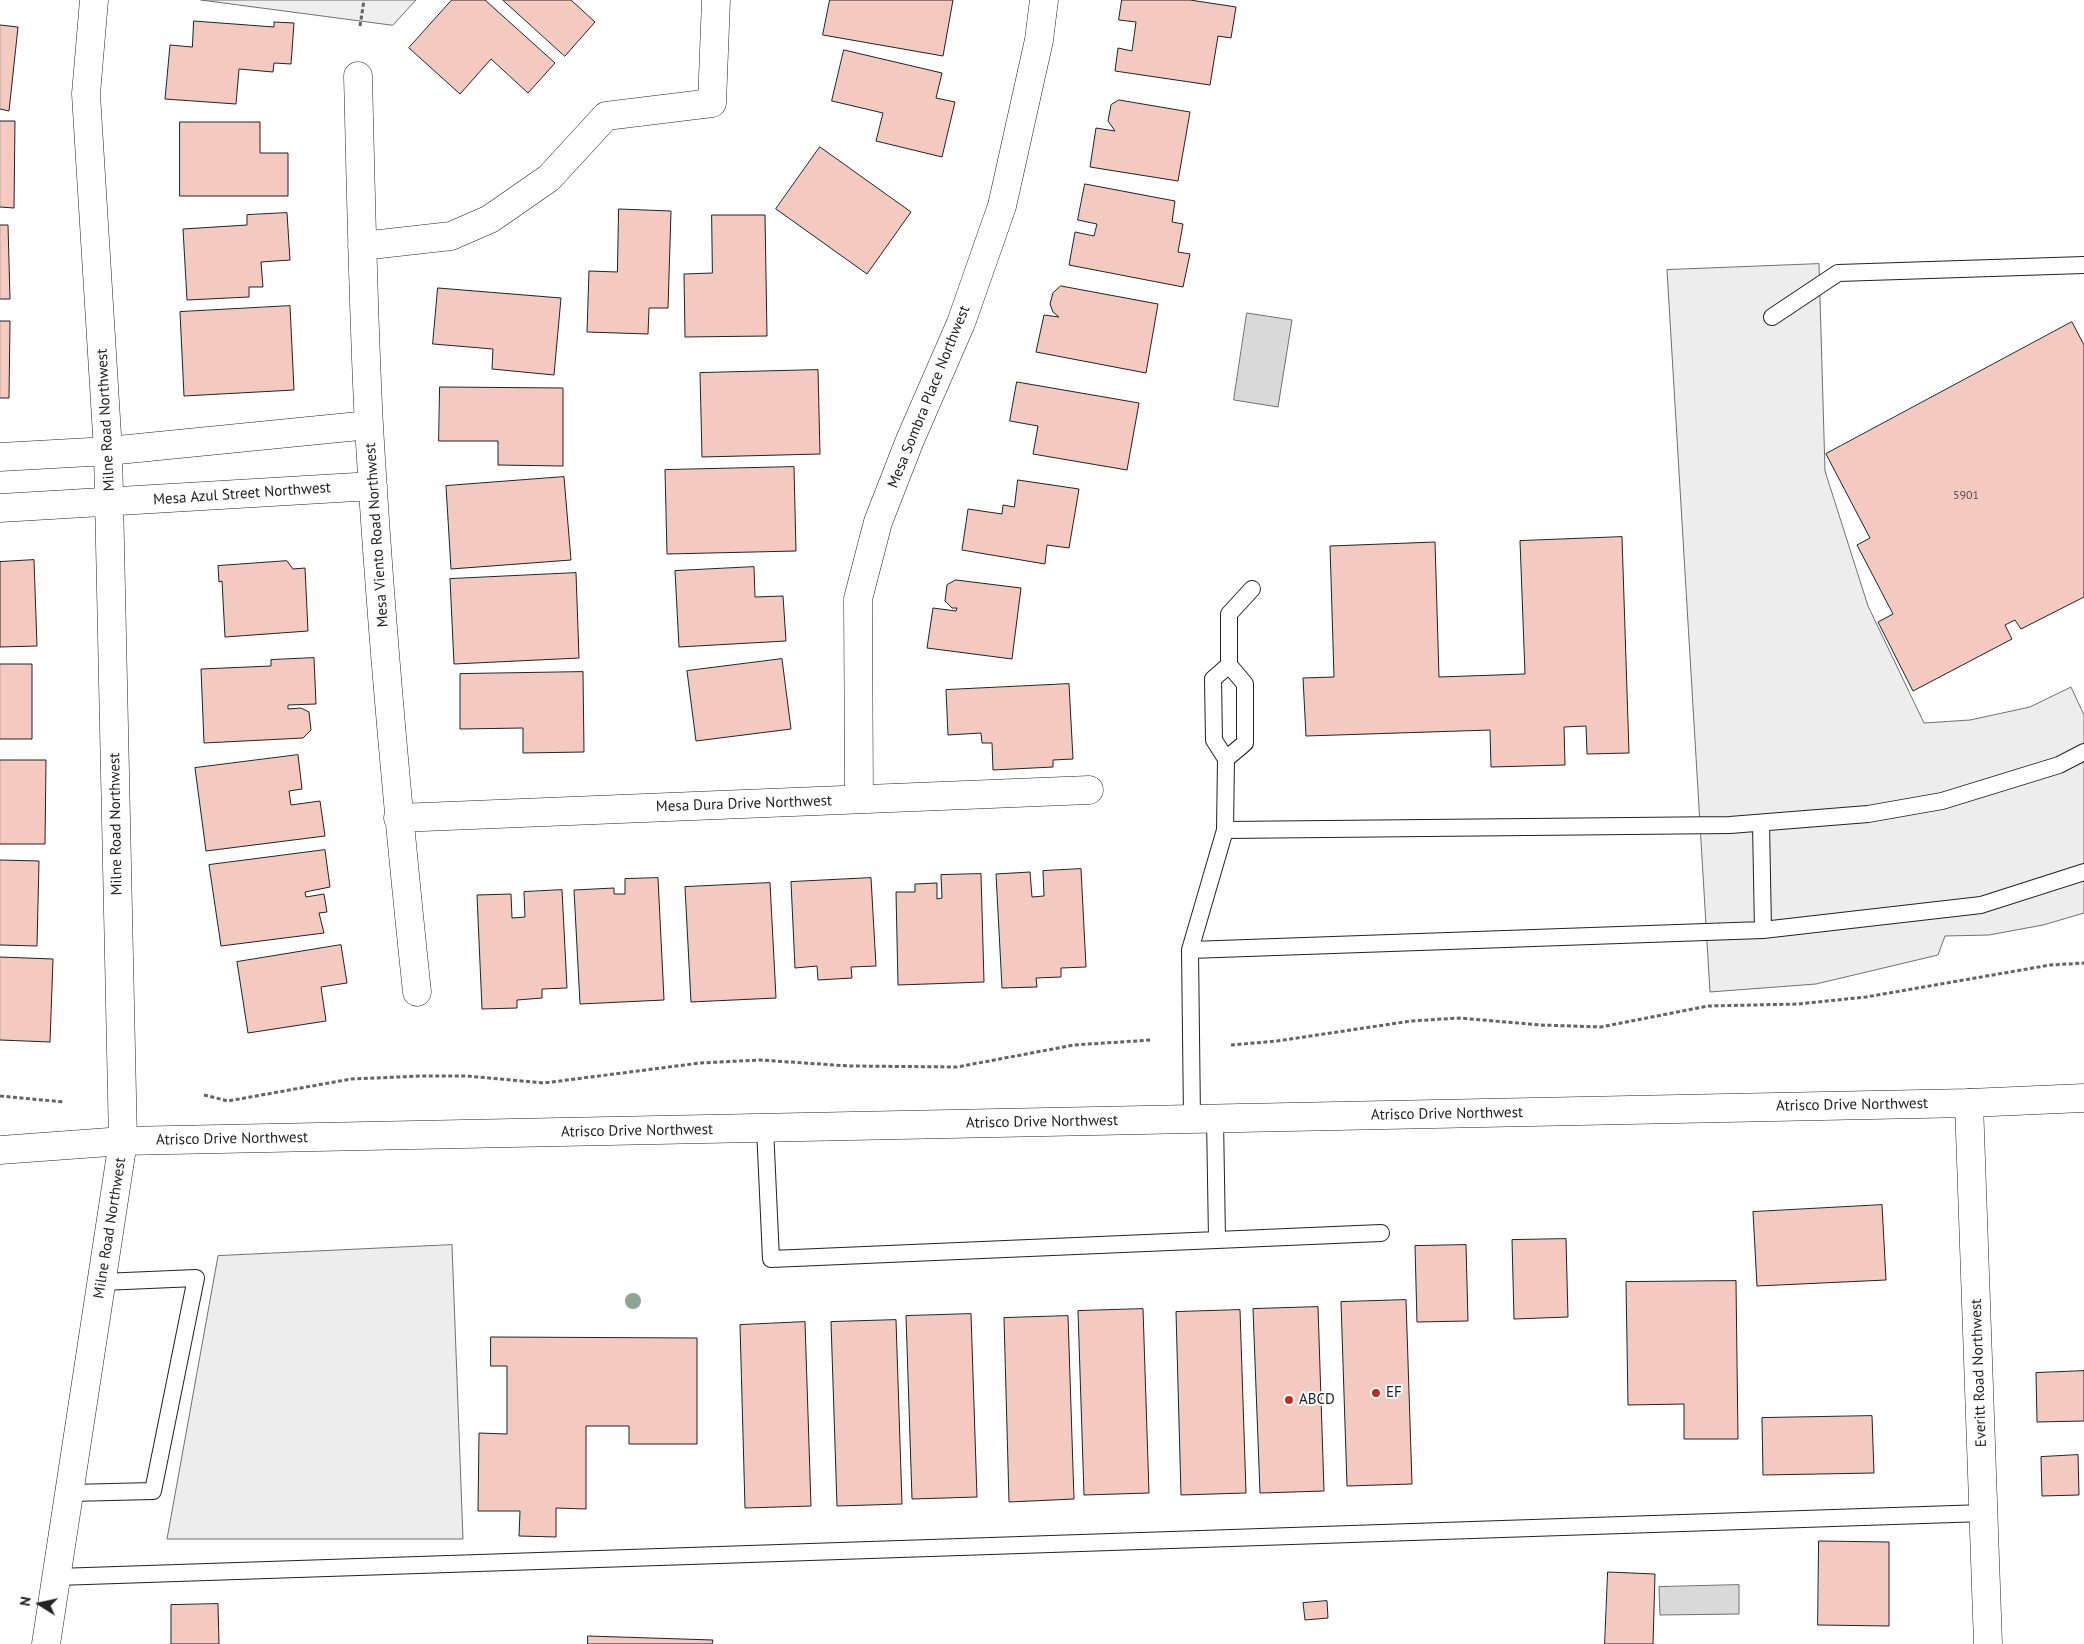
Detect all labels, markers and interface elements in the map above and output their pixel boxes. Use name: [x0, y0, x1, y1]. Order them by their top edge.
street label: Mesa Sombra Place Northwest: [884, 303, 974, 491]
street label: Milne Road Northwest: [93, 348, 119, 492]
street label: Mesa Viento Road Northwest: [362, 442, 392, 628]
street label: Mesa Azul Street Northwest: [153, 479, 331, 509]
house number: 5901: [1953, 489, 1979, 503]
street label: Milne Road Northwest: [106, 752, 126, 896]
street label: Mesa Dura Drive Northwest: [656, 792, 832, 816]
street label: Atrisco Drive Northwest: [1776, 1095, 1928, 1115]
street label: Atrisco Drive Northwest: [1371, 1104, 1523, 1124]
street label: Atrisco Drive Northwest: [966, 1112, 1118, 1132]
street label: Atrisco Drive Northwest: [561, 1121, 713, 1141]
street label: Atrisco Drive Northwest: [156, 1129, 308, 1149]
street label: Milne Road Northwest: [90, 1156, 130, 1300]
street label: Everitt Road Northwest: [1967, 1298, 1991, 1448]
place label: EF: [1386, 1384, 1402, 1402]
marker: EF: [1370, 1387, 1382, 1399]
place label: ABCD: [1299, 1391, 1335, 1409]
marker: ABCD: [1283, 1394, 1295, 1406]
north arrow: [15, 1579, 65, 1629]
text: N: [16, 1595, 35, 1607]

